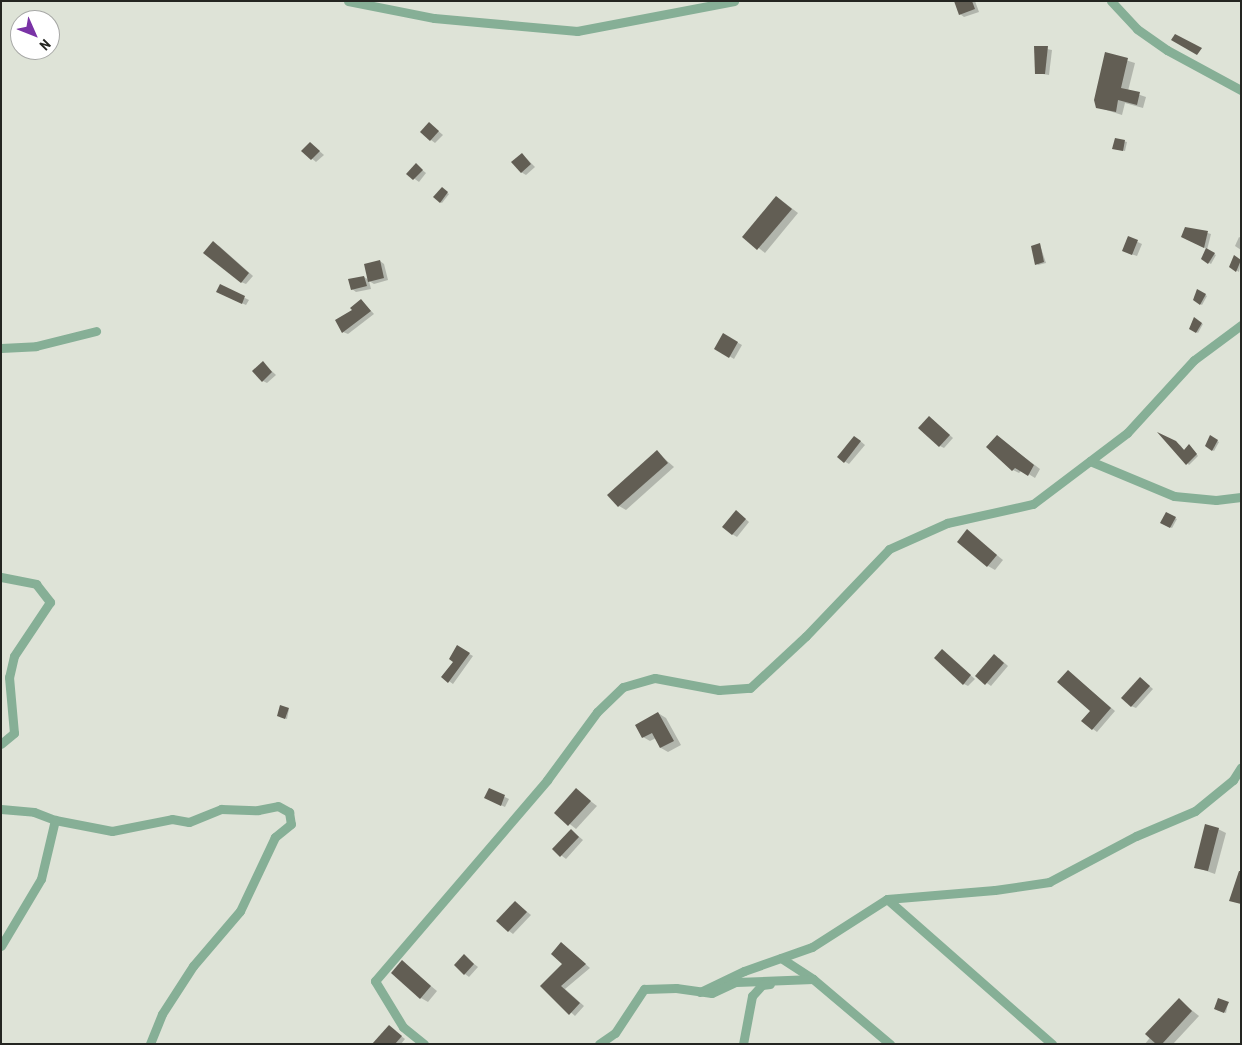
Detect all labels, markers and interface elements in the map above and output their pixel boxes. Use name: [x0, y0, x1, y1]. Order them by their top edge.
north arrow: [10, 10, 60, 60]
text: N: [36, 36, 54, 53]

